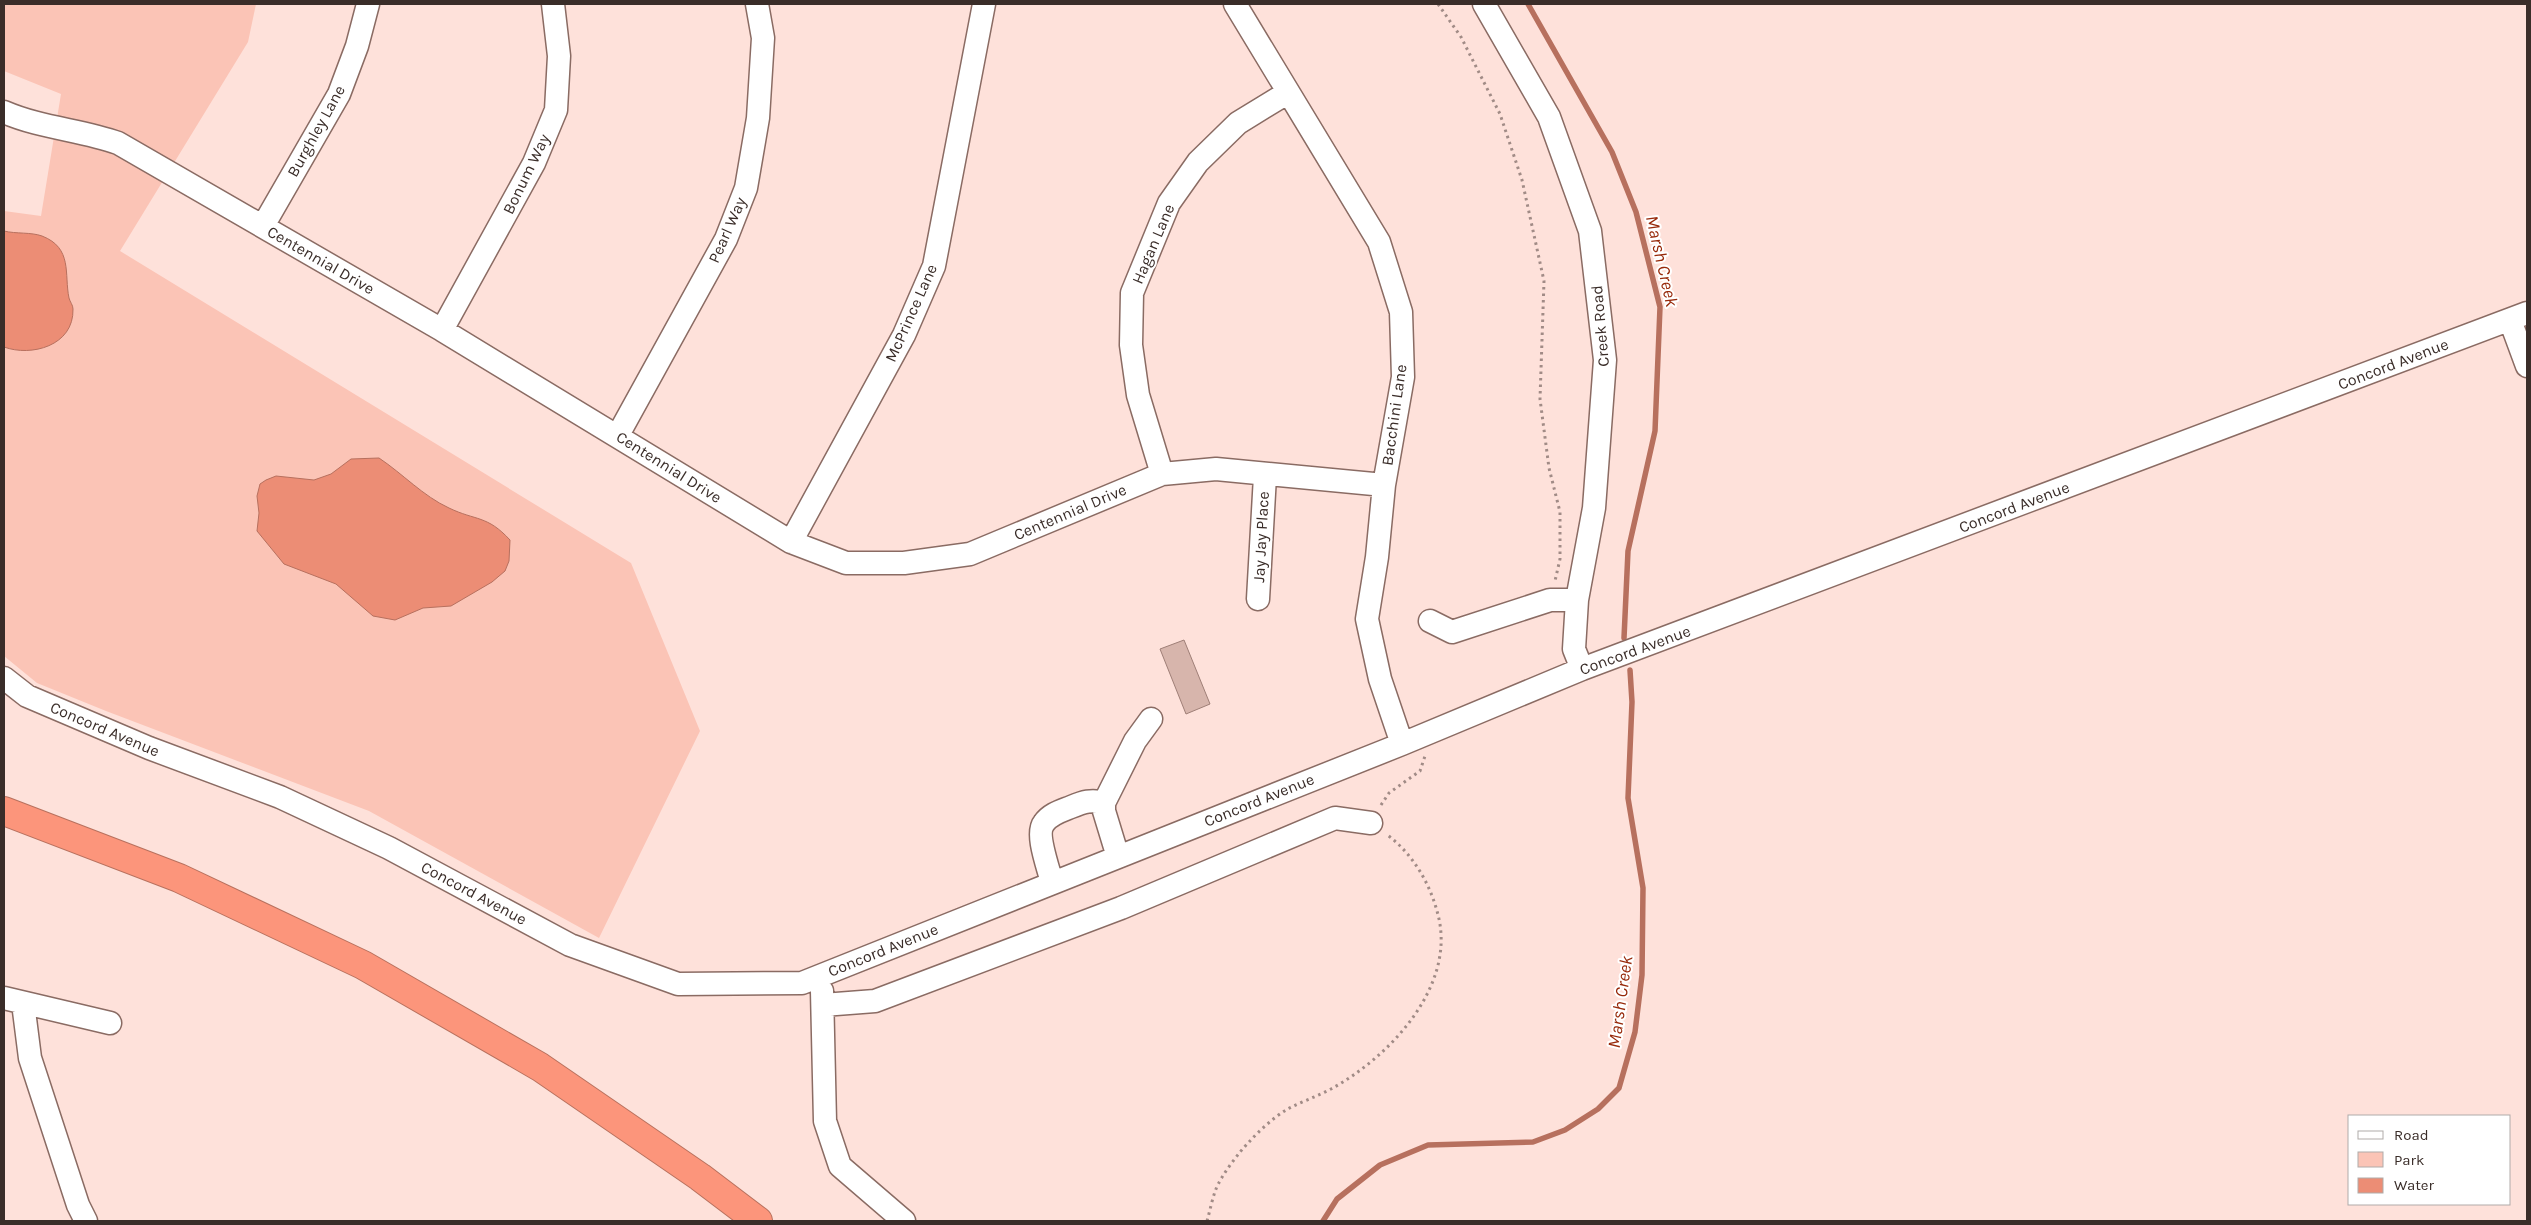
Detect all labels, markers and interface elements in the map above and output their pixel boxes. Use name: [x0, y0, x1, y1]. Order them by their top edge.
street label: Burghley Lane: [283, 82, 349, 180]
street label: Bonum Way: [498, 130, 554, 217]
street label: Pearl Way: [704, 194, 750, 266]
street label: Hagan Lane: [1128, 201, 1178, 287]
water label: Marsh Creek: [1641, 213, 1683, 310]
street label: Centennial Drive: [264, 222, 378, 298]
street label: McPrince Lane: [881, 261, 941, 365]
street label: Creek Road: [1587, 284, 1613, 368]
street label: Concord Avenue: [2335, 334, 2451, 394]
street label: Bacchini Lane: [1377, 363, 1411, 467]
street label: Centennial Drive: [613, 427, 725, 507]
street label: Concord Avenue: [1956, 477, 2072, 537]
street label: Centennial Drive: [1011, 480, 1129, 544]
street label: Jay Jay Place: [1249, 491, 1273, 583]
street label: Concord Avenue: [1577, 621, 1693, 679]
street label: Concord Avenue: [47, 697, 163, 761]
street label: Concord Avenue: [1201, 769, 1317, 831]
street label: Concord Avenue: [418, 857, 530, 929]
street label: Concord Avenue: [825, 919, 941, 981]
water label: Marsh Creek: [1603, 954, 1637, 1050]
legend: [2348, 1115, 2511, 1205]
text: Road: [2394, 1126, 2429, 1144]
text: Park: [2394, 1151, 2424, 1169]
text: Water: [2394, 1176, 2435, 1194]

